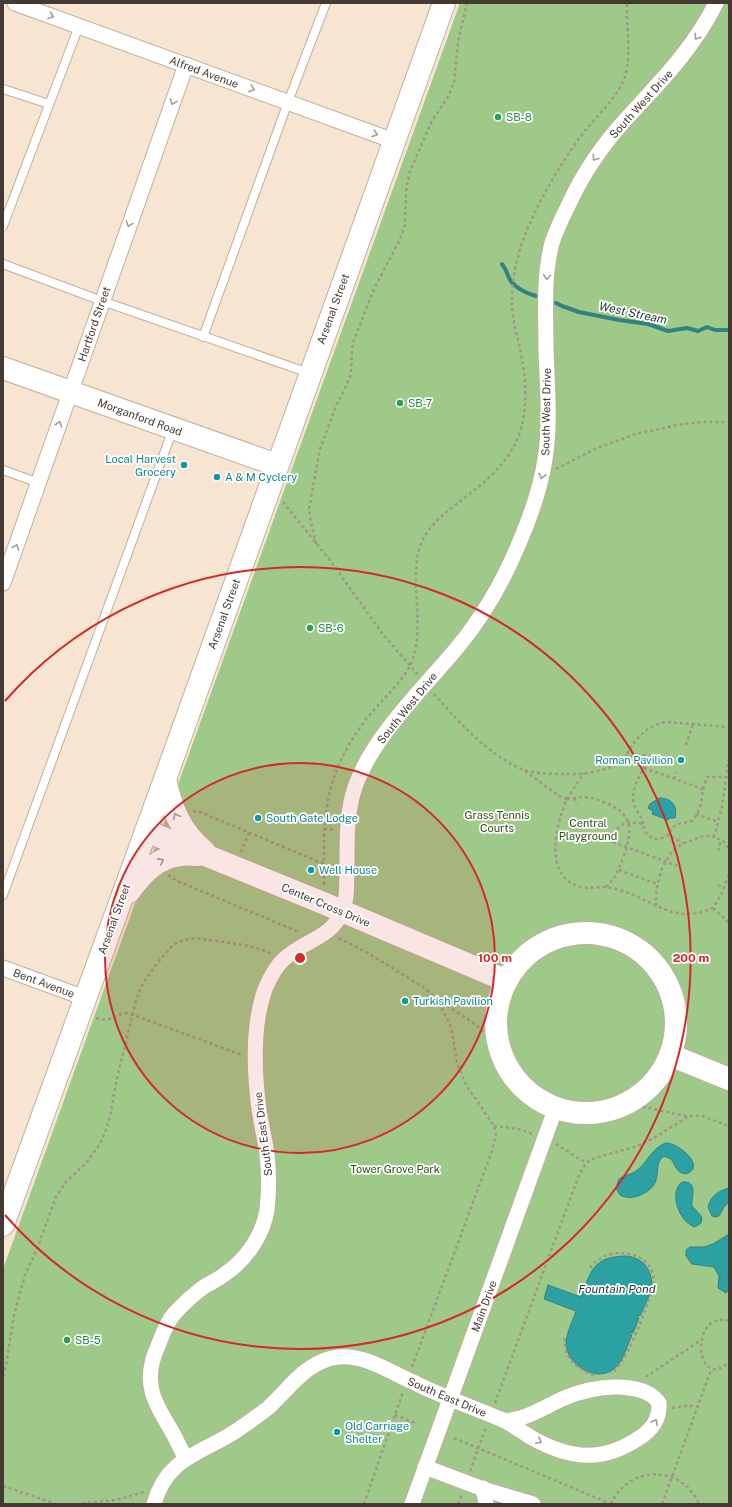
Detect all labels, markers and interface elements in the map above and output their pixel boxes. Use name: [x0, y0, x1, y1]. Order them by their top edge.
one-way arrow: [48, 12, 55, 20]
one-way arrow: [694, 33, 701, 40]
street label: Alfred Avenue: [168, 54, 240, 90]
street label: South West Drive: [607, 67, 675, 141]
one-way arrow: [249, 85, 256, 93]
one-way arrow: [169, 98, 177, 105]
place label: SB-8: [506, 111, 532, 123]
marker: SB-8: [493, 112, 503, 122]
one-way arrow: [371, 129, 378, 137]
one-way arrow: [593, 153, 600, 160]
one-way arrow: [125, 221, 134, 228]
street label: Arsenal Street: [315, 272, 351, 346]
one-way arrow: [542, 274, 551, 280]
street label: Hartford Street: [76, 285, 112, 363]
water label: West Stream: [598, 299, 668, 327]
street label: South West Drive: [539, 368, 553, 456]
street label: Morganford Road: [96, 396, 184, 438]
place label: SB-7: [408, 397, 432, 409]
marker: SB-7: [395, 398, 405, 408]
one-way arrow: [55, 421, 63, 428]
place label: Local Harvest Grocery: [105, 453, 176, 478]
marker: Local Harvest Grocery: [179, 460, 189, 470]
place label: A & M Cyclery: [225, 471, 297, 483]
marker: A & M Cyclery: [212, 472, 222, 482]
one-way arrow: [538, 473, 546, 479]
one-way arrow: [11, 543, 20, 550]
street label: Arsenal Street: [206, 577, 242, 651]
place label: SB-6: [318, 622, 344, 634]
marker: SB-6: [305, 623, 315, 633]
street label: South West Drive: [375, 670, 439, 746]
place label: Roman Pavilion: [595, 754, 673, 766]
marker: Roman Pavilion: [676, 755, 686, 765]
park label: Grass Tennis Courts: [465, 809, 530, 834]
one-way arrow: [173, 812, 181, 820]
place label: South Gate Lodge: [266, 812, 358, 824]
marker: South Gate Lodge: [253, 813, 263, 823]
park label: Central Playground: [559, 817, 617, 842]
one-way arrow: [156, 858, 164, 866]
place label: Well House: [319, 864, 377, 876]
marker: Well House: [306, 865, 316, 875]
street label: Center Cross Drive: [280, 881, 372, 929]
street label: Arsenal Street: [96, 882, 132, 956]
centre of rings: [293, 951, 307, 965]
text: 100 m: [478, 951, 512, 965]
text: 200 m: [673, 951, 709, 965]
street label: Bent Avenue: [12, 966, 76, 1000]
place label: Turkish Pavilion: [413, 995, 493, 1007]
marker: Turkish Pavilion: [400, 996, 410, 1006]
street label: South East Drive: [252, 1091, 274, 1177]
park label: Tower Grove Park: [350, 1163, 440, 1175]
street label: Main Drive: [469, 1279, 499, 1333]
water label: Fountain Pond: [578, 1282, 656, 1296]
place label: SB-5: [75, 1334, 101, 1346]
marker: SB-5: [62, 1335, 72, 1345]
street label: South East Drive: [406, 1375, 488, 1419]
one-way arrow: [650, 1419, 658, 1426]
place label: Old Carriage Shelter: [345, 1420, 409, 1445]
marker: Old Carriage Shelter: [332, 1427, 342, 1437]
one-way arrow: [534, 1436, 542, 1444]

